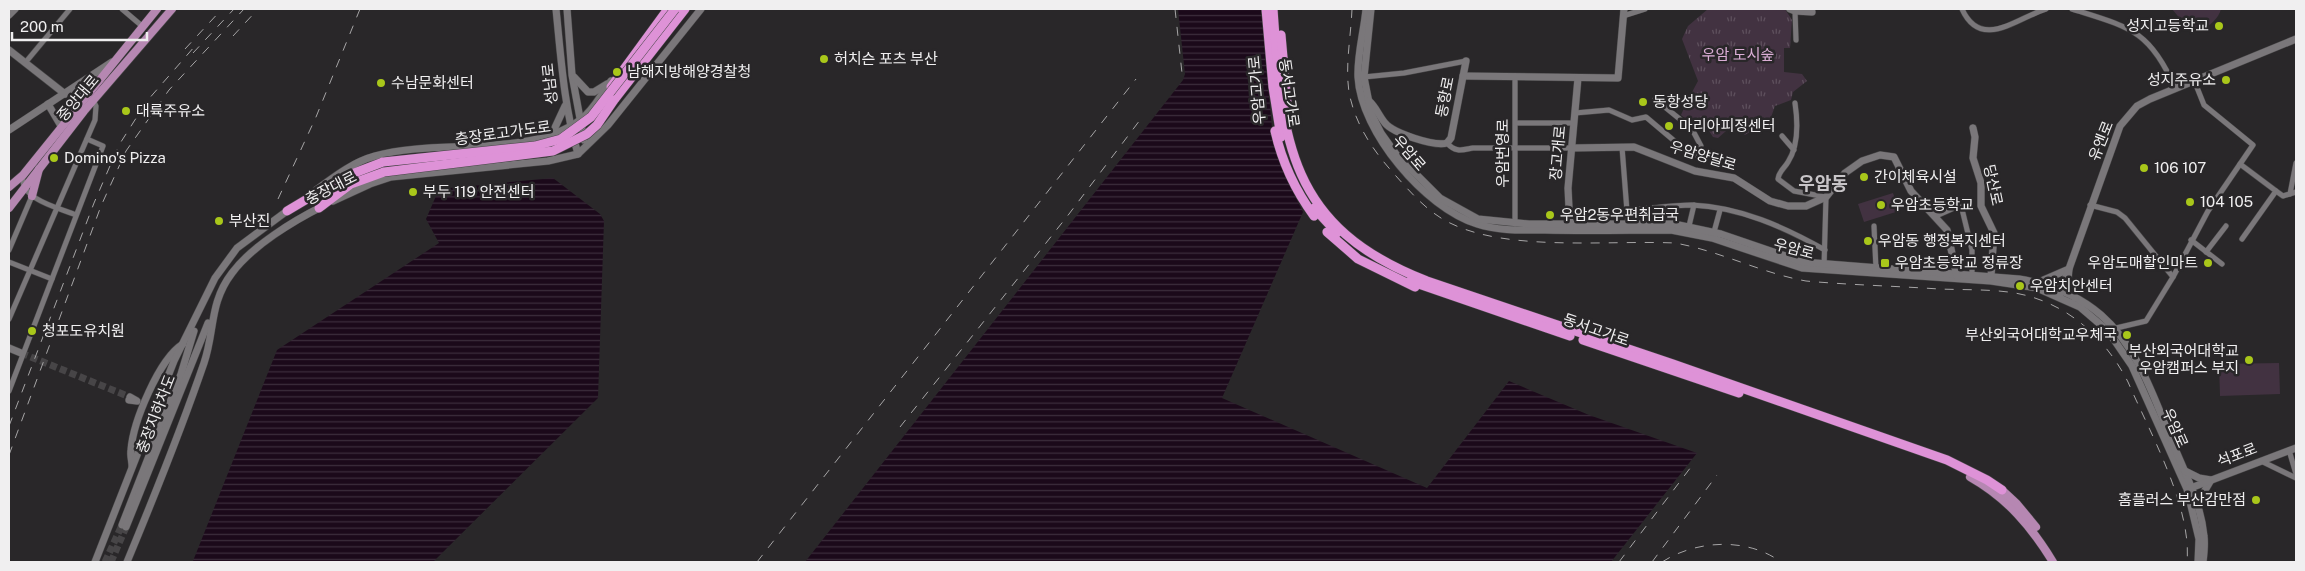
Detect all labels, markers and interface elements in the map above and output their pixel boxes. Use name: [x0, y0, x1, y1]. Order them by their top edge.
scale bar: [12, 10, 148, 42]
place label: 성지고등학교: [2126, 17, 2209, 34]
text: 200 m: [20, 18, 64, 35]
marker: 성지고등학교: [2213, 20, 2225, 32]
park label: 우암 도시숲: [1702, 46, 1774, 63]
place label: 허치슨 포츠 부산: [834, 50, 938, 67]
marker: 허치슨 포츠 부산: [818, 53, 830, 65]
street label: 우암고가로: [1245, 55, 1268, 125]
street label: 동서고가로: [1276, 58, 1303, 128]
street label: 성남로: [539, 63, 560, 106]
place label: 남해지방해양경찰청: [627, 63, 751, 80]
marker: 남해지방해양경찰청: [611, 66, 623, 78]
street label: 중앙대로: [53, 71, 102, 124]
place label: 성지주유소: [2147, 71, 2216, 88]
place label: 수남문화센터: [391, 74, 474, 91]
marker: 성지주유소: [2220, 74, 2232, 86]
street label: 동항로: [1432, 75, 1457, 119]
marker: 수남문화센터: [375, 77, 387, 89]
place label: 동항성당: [1653, 93, 1708, 110]
marker: 동항성당: [1637, 96, 1649, 108]
place label: 대륙주유소: [136, 102, 205, 119]
marker: 대륙주유소: [120, 105, 132, 117]
street label: 충장로고가도로: [454, 117, 552, 148]
place label: 마리아피정센터: [1679, 117, 1776, 134]
street label: 우암번영로: [1494, 118, 1511, 188]
street label: 유엔로: [2085, 118, 2116, 163]
marker: 마리아피정센터: [1663, 120, 1675, 132]
street label: 장고개로: [1547, 125, 1568, 181]
street label: 우암로: [1389, 131, 1429, 174]
street label: 우암양달로: [1668, 137, 1739, 174]
place label: Domino's Pizza: [64, 149, 166, 166]
marker: Domino's Pizza: [48, 152, 60, 164]
place label: 106 107: [2154, 159, 2206, 176]
marker: 106 107: [2138, 162, 2150, 174]
street label: 당산로: [1981, 163, 2006, 207]
street label: 충장대로: [302, 167, 359, 208]
place label: 간이체육시설: [1874, 168, 1957, 185]
marker: 간이체육시설: [1858, 171, 1870, 183]
district label: 우암동: [1798, 173, 1848, 194]
place label: 부두 119 안전센터: [423, 183, 535, 200]
marker: 부두 119 안전센터: [407, 186, 419, 198]
place label: 104 105: [2200, 193, 2253, 210]
place label: 우암초등학교: [1891, 196, 1974, 213]
marker: 104 105: [2184, 196, 2196, 208]
marker: 우암초등학교: [1875, 199, 1887, 211]
place label: 우암2동우편취급국: [1560, 206, 1679, 223]
marker: 우암2동우편취급국: [1544, 209, 1556, 221]
place label: 부산진: [229, 212, 270, 229]
marker: 부산진: [213, 215, 225, 227]
place label: 우암동 행정복지센터: [1878, 232, 2006, 249]
street label: 우암로: [1772, 235, 1816, 262]
marker: 우암동 행정복지센터: [1862, 235, 1874, 247]
place label: 우암초등학교 정류장: [1895, 254, 2023, 271]
place label: 우암도매할인마트: [2088, 254, 2198, 271]
marker: 우암초등학교 정류장: [1879, 257, 1891, 269]
marker: 우암도매할인마트: [2202, 257, 2214, 269]
place label: 우암치안센터: [2030, 277, 2113, 294]
marker: 우암치안센터: [2014, 280, 2026, 292]
street label: 동서고가로: [1561, 310, 1632, 349]
place label: 청포도유치원: [42, 322, 125, 339]
marker: 청포도유치원: [26, 325, 38, 337]
place label: 부산외국어대학교우체국: [1965, 326, 2117, 343]
marker: 부산외국어대학교우체국: [2121, 329, 2133, 341]
place label: 부산외국어대학교 우암캠퍼스 부지: [2129, 342, 2239, 376]
marker: 부산외국어대학교 우암캠퍼스 부지: [2243, 354, 2255, 366]
street label: 충장지하차도: [133, 372, 178, 456]
street label: 우암로: [2159, 405, 2192, 450]
street label: 석포로: [2214, 439, 2259, 470]
place label: 홈플러스 부산감만점: [2118, 491, 2246, 508]
marker: 홈플러스 부산감만점: [2250, 494, 2262, 506]

